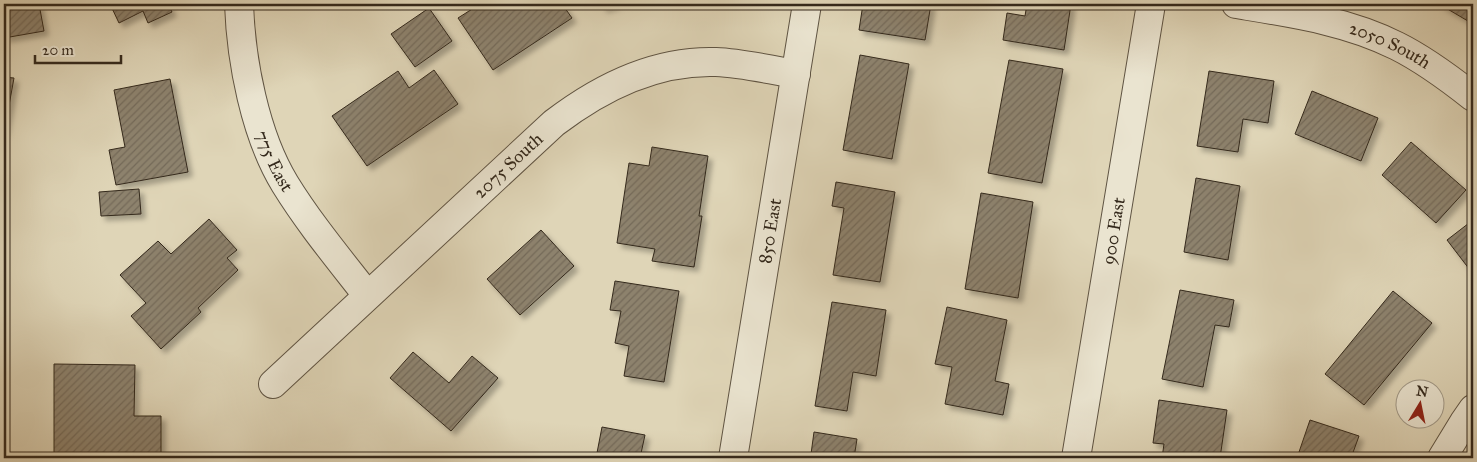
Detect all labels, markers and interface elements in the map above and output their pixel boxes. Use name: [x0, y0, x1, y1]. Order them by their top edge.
street label: 2050 South: [1346, 17, 1435, 74]
scale bar: [35, 32, 121, 64]
text: 20 m: [42, 41, 74, 59]
street label: 775 East: [251, 128, 298, 196]
street label: 2075 South: [469, 128, 547, 203]
street label: 900 East: [1097, 195, 1130, 266]
street label: 850 East: [754, 196, 786, 265]
north arrow: [1394, 380, 1444, 430]
text: N: [1415, 382, 1430, 401]

